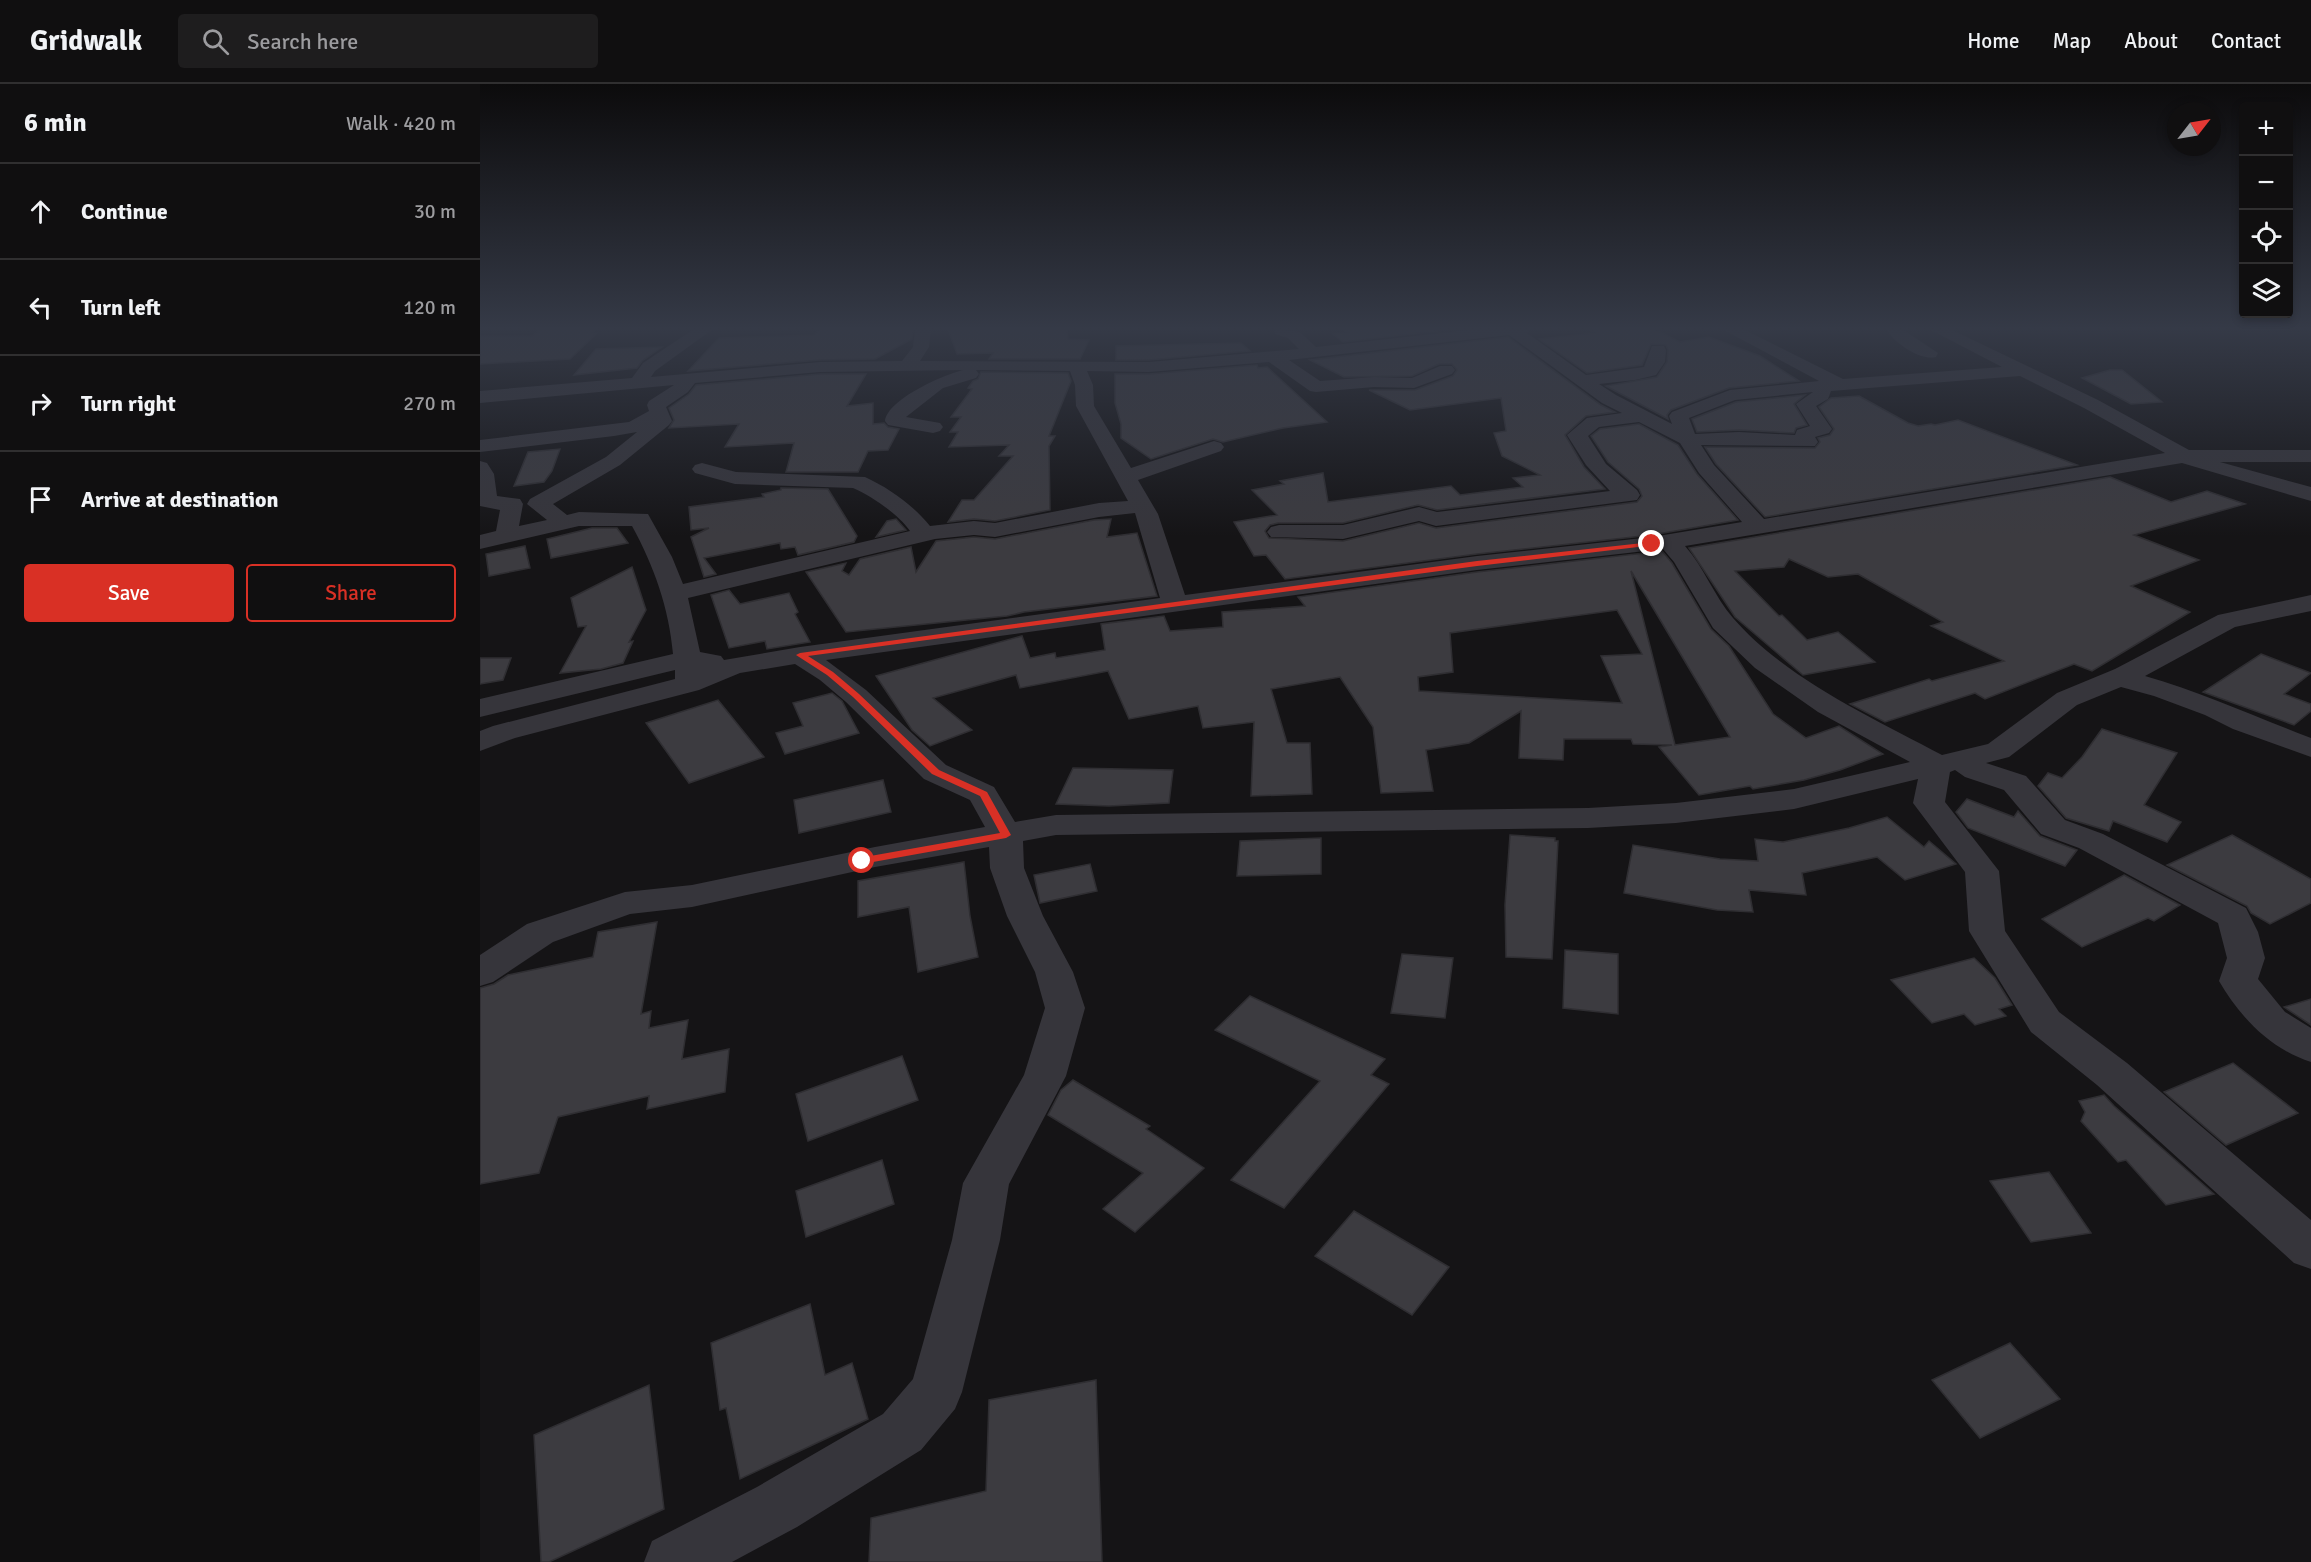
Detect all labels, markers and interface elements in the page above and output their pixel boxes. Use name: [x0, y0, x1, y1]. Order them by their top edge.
search box: [178, 14, 598, 68]
text: Gridwalk: [30, 24, 142, 58]
icon: search: [199, 25, 232, 58]
text: Search here: [247, 28, 358, 55]
text: Home: [1967, 28, 2020, 54]
text: Map: [2053, 28, 2091, 54]
text: About: [2124, 28, 2178, 54]
text: Contact: [2211, 28, 2281, 54]
north arrow: [2167, 102, 2221, 156]
map controls: [2239, 102, 2293, 318]
button: +: [2239, 102, 2293, 156]
text: 6 min: [24, 107, 87, 139]
text: Walk · 420 m: [346, 111, 456, 136]
button: −: [2239, 156, 2293, 210]
icon: ahead: [24, 195, 57, 228]
text: Continue: [81, 198, 168, 225]
text: 30 m: [414, 199, 456, 224]
button: locate: [2239, 210, 2293, 264]
button: layers: [2239, 264, 2293, 318]
icon: left: [24, 291, 57, 324]
text: Turn left: [81, 294, 161, 321]
text: 120 m: [403, 295, 456, 320]
icon: right: [24, 387, 57, 420]
text: Turn right: [81, 390, 176, 417]
text: 270 m: [403, 391, 456, 416]
icon: arrive: [24, 483, 57, 516]
text: Arrive at destination: [81, 486, 278, 513]
route end: [1638, 530, 1664, 556]
button: Save: [24, 564, 234, 622]
button: Share: [246, 564, 456, 622]
route start: [848, 847, 874, 873]

